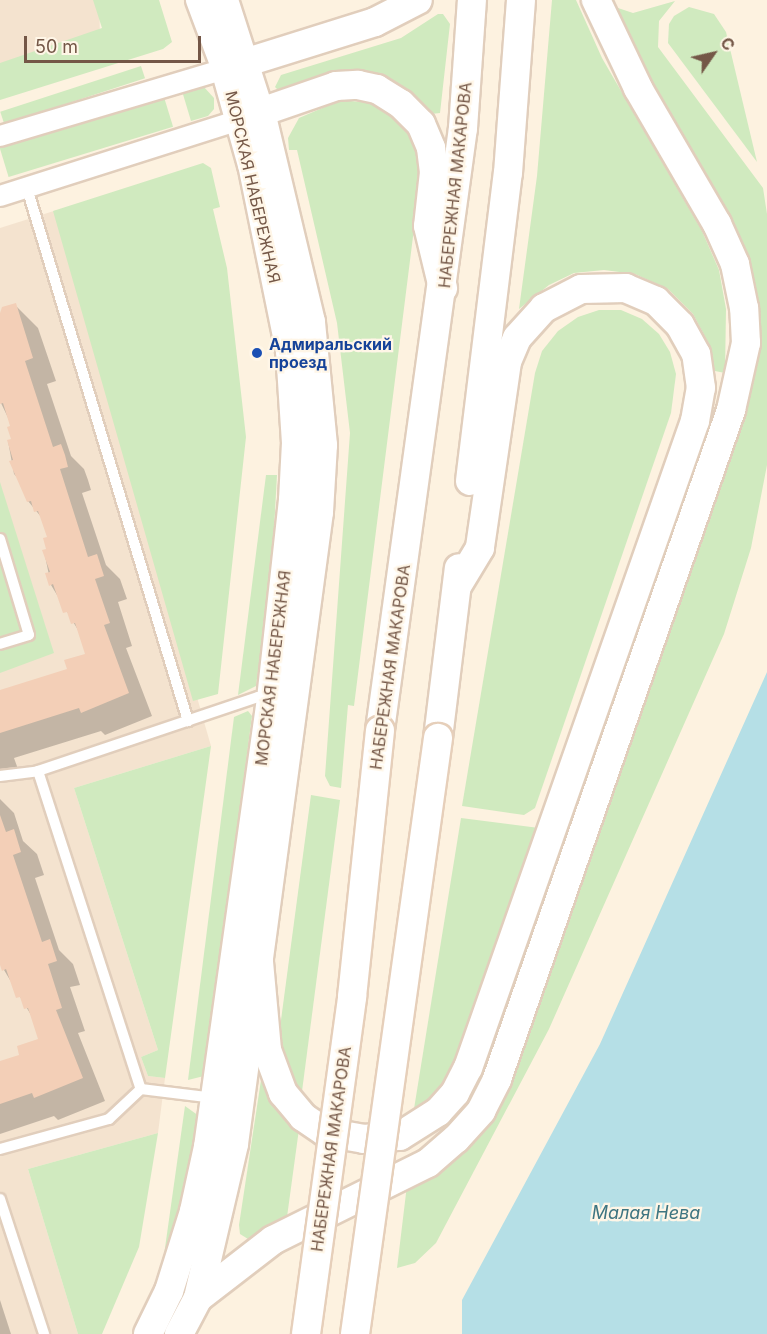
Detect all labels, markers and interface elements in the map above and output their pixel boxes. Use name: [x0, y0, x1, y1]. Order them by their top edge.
scale bar: [27, 24, 204, 62]
north arrow: [683, 24, 743, 84]
text: С: [716, 33, 740, 54]
text: 50 m: [35, 36, 78, 57]
street label: НАБЕРЕЖНАЯ МАКАРОВА: [435, 81, 475, 289]
street label: МОРСКАЯ НАБЕРЕЖНАЯ: [222, 89, 284, 285]
place label: Адмиральский проезд: [269, 334, 392, 372]
marker: Адмиральский проезд: [250, 346, 264, 360]
street label: НАБЕРЕЖНАЯ МАКАРОВА: [366, 563, 414, 771]
street label: МОРСКАЯ НАБЕРЕЖНАЯ: [251, 569, 295, 767]
street label: НАБЕРЕЖНАЯ МАКАРОВА: [307, 1045, 355, 1253]
water label: Малая Нева: [592, 1202, 700, 1224]

